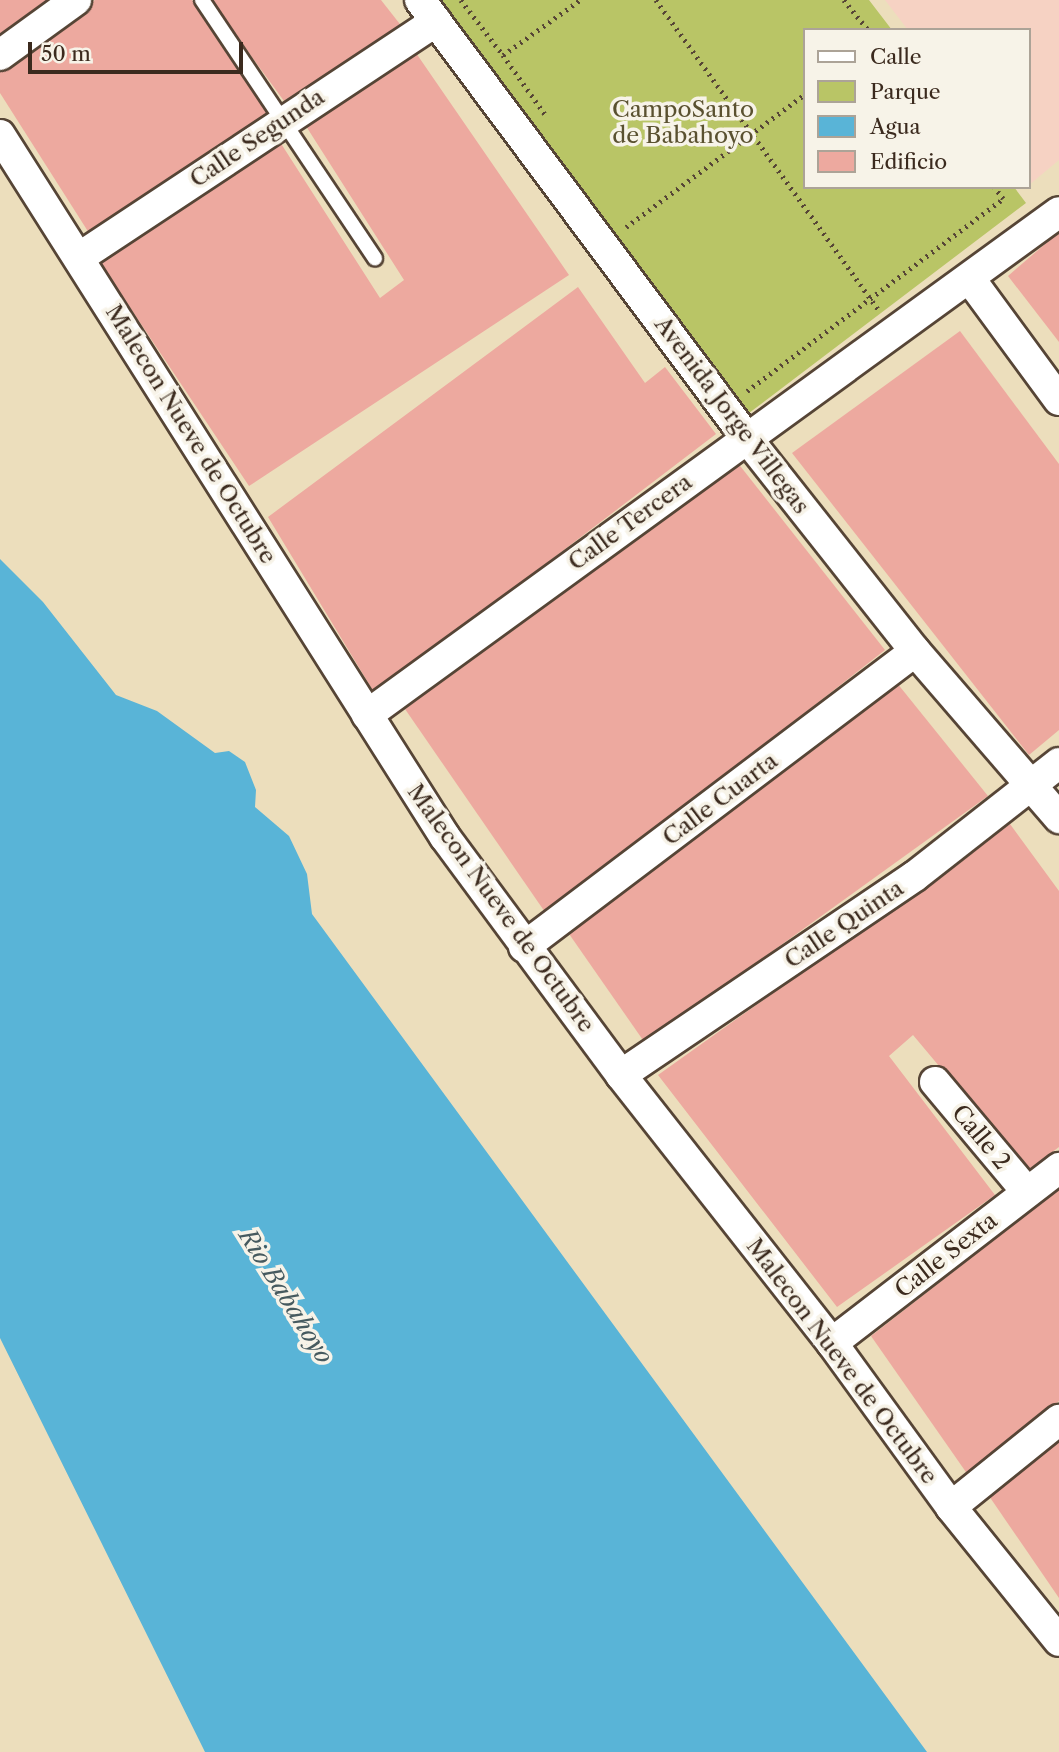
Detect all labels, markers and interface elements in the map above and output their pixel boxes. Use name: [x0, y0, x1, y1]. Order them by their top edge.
scale bar: [32, 28, 247, 72]
legend: [804, 28, 1031, 189]
text: 50 m: [41, 41, 91, 66]
text: Calle: [870, 44, 922, 69]
text: Parque: [870, 79, 941, 104]
street label: Calle Segunda: [185, 83, 329, 193]
park label: CampoSanto de Babahoyo: [612, 95, 754, 149]
text: Agua: [870, 114, 921, 139]
text: Edificio: [870, 149, 947, 174]
street label: Malecon Nueve de Octubre: [100, 299, 282, 569]
street label: Avenida Jorge Villegas: [649, 311, 815, 519]
street label: Calle Tercera: [563, 468, 697, 576]
street label: Calle Cuarta: [657, 747, 783, 851]
street label: Malecon Nueve de Octubre: [402, 778, 600, 1038]
street label: Calle Quinta: [779, 874, 909, 974]
street label: Calle 2: [946, 1099, 1016, 1175]
street label: Calle Sexta: [889, 1207, 1003, 1303]
water label: Rio Babahoyo: [233, 1223, 339, 1369]
street label: Malecon Nueve de Octubre: [741, 1233, 943, 1489]

